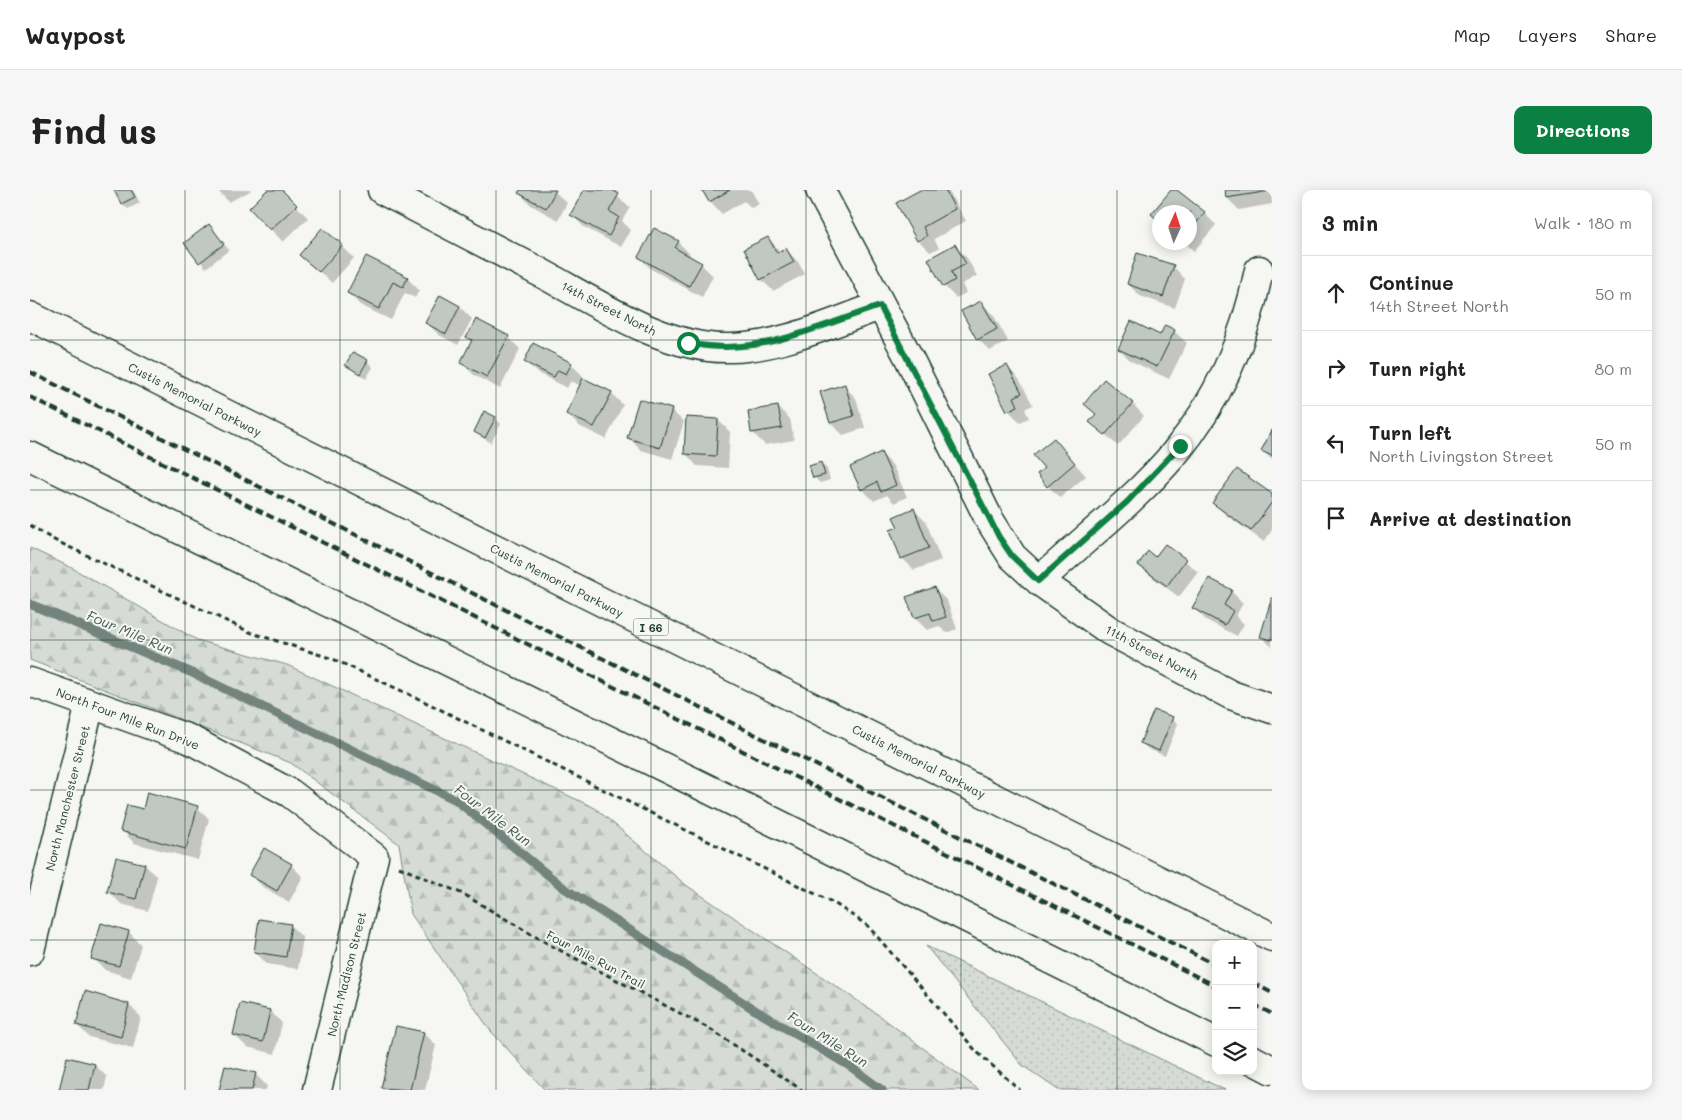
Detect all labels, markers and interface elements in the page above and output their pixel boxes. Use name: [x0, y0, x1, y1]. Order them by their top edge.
text: Waypost: [25, 19, 126, 50]
text: Map: [1454, 23, 1490, 47]
text: Layers: [1518, 23, 1577, 47]
text: Share: [1605, 23, 1657, 47]
button: Directions: [1514, 106, 1652, 154]
text: Find us: [30, 107, 157, 153]
north arrow: [1152, 205, 1197, 250]
text: 3 min: [1322, 209, 1378, 236]
text: Walk · 180 m: [1534, 212, 1632, 233]
text: Continue: [1369, 270, 1454, 295]
street label: 14th Street North: [559, 277, 659, 339]
icon: ahead: [1322, 279, 1350, 307]
text: 50 m: [1595, 283, 1632, 304]
text: 14th Street North: [1369, 295, 1508, 316]
route start: [677, 332, 700, 355]
icon: right: [1322, 354, 1350, 382]
text: Turn right: [1369, 356, 1466, 381]
street label: Custis Memorial Parkway: [126, 358, 264, 440]
text: 80 m: [1595, 358, 1632, 379]
text: Turn left: [1369, 420, 1452, 445]
icon: left: [1322, 429, 1350, 457]
text: 50 m: [1595, 433, 1632, 454]
route end: [1169, 435, 1192, 458]
text: North Livingston Street: [1369, 445, 1554, 466]
icon: arrive: [1322, 504, 1350, 532]
text: Arrive at destination: [1369, 506, 1572, 531]
street label: Custis Memorial Parkway: [488, 539, 626, 621]
water label: Four Mile Run: [84, 605, 176, 659]
road number: I 66: [634, 618, 668, 636]
street label: 11th Street North: [1103, 621, 1201, 683]
street label: North Four Mile Run Drive: [54, 683, 202, 753]
street label: Custis Memorial Parkway: [850, 720, 988, 802]
street label: North Manchester Street: [41, 724, 93, 872]
water label: Four Mile Run: [451, 780, 536, 850]
street label: North Madison Street: [323, 910, 369, 1038]
street label: Four Mile Run Trail: [544, 926, 648, 992]
map controls: [1212, 940, 1257, 1075]
button: +: [1212, 940, 1257, 985]
button: −: [1212, 985, 1257, 1030]
water label: Four Mile Run: [784, 1007, 872, 1072]
button: layers: [1212, 1030, 1257, 1075]

